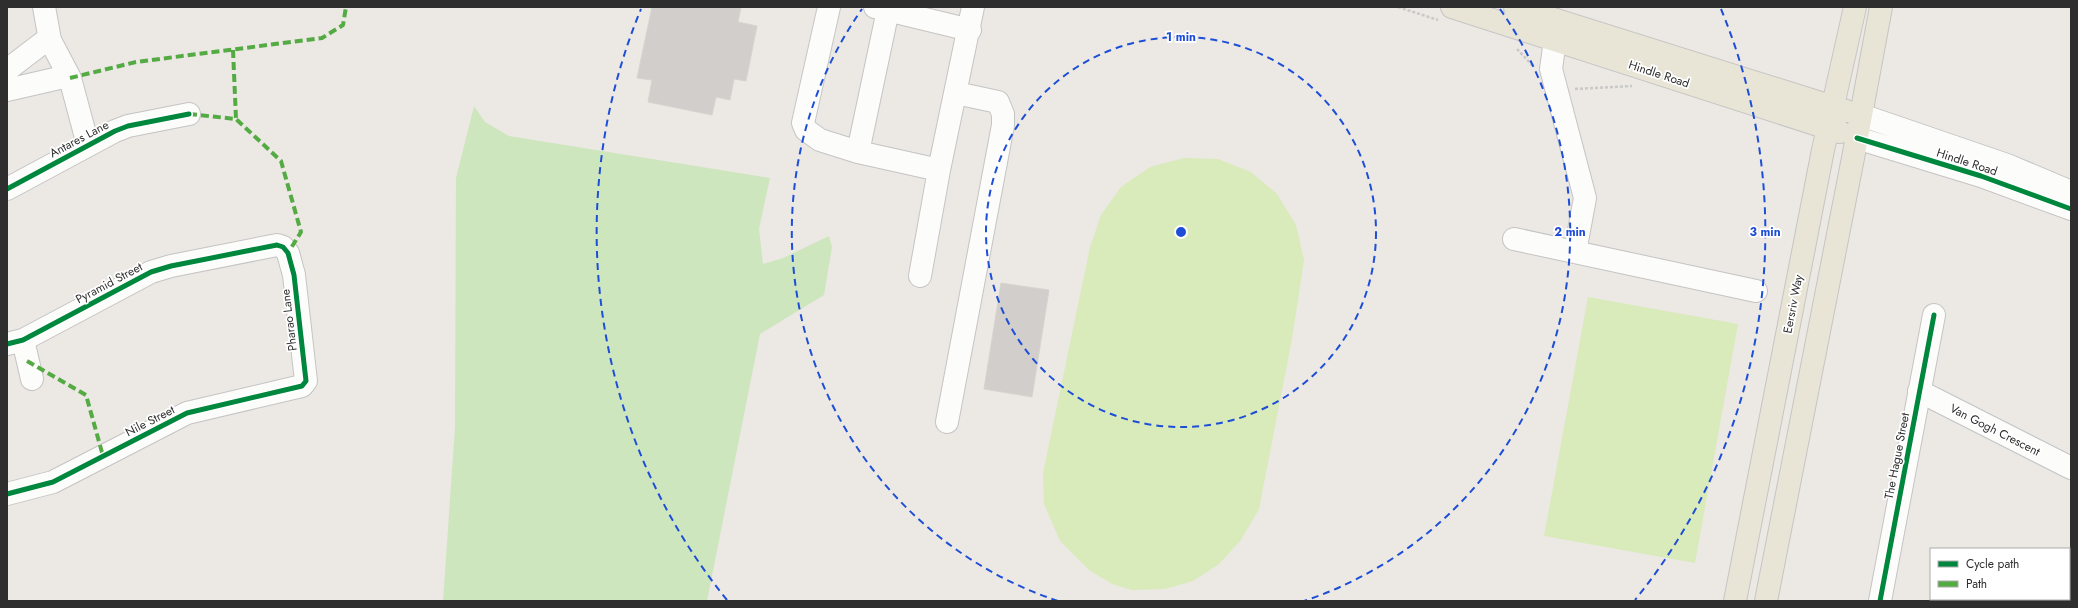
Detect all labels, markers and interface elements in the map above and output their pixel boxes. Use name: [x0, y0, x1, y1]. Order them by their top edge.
text: 1 min: [1166, 28, 1196, 46]
street label: Hindle Road: [1626, 56, 1692, 92]
street label: Antares Lane: [46, 116, 112, 162]
street label: Hindle Road: [1934, 144, 2000, 180]
text: 2 min: [1554, 223, 1586, 241]
text: 3 min: [1749, 223, 1781, 241]
centre of rings: [1174, 225, 1188, 239]
street label: Pyramid Street: [72, 258, 146, 308]
street label: Eersriv Way: [1778, 272, 1808, 335]
street label: Pharao Lane: [276, 288, 302, 352]
street label: Van Gogh Crescent: [1947, 399, 2043, 461]
street label: Nile Street: [122, 401, 178, 441]
street label: The Hague Street: [1880, 411, 1914, 501]
legend: [1930, 548, 2070, 600]
text: Cycle path: [1966, 555, 2019, 573]
text: Path: [1966, 575, 1987, 593]

